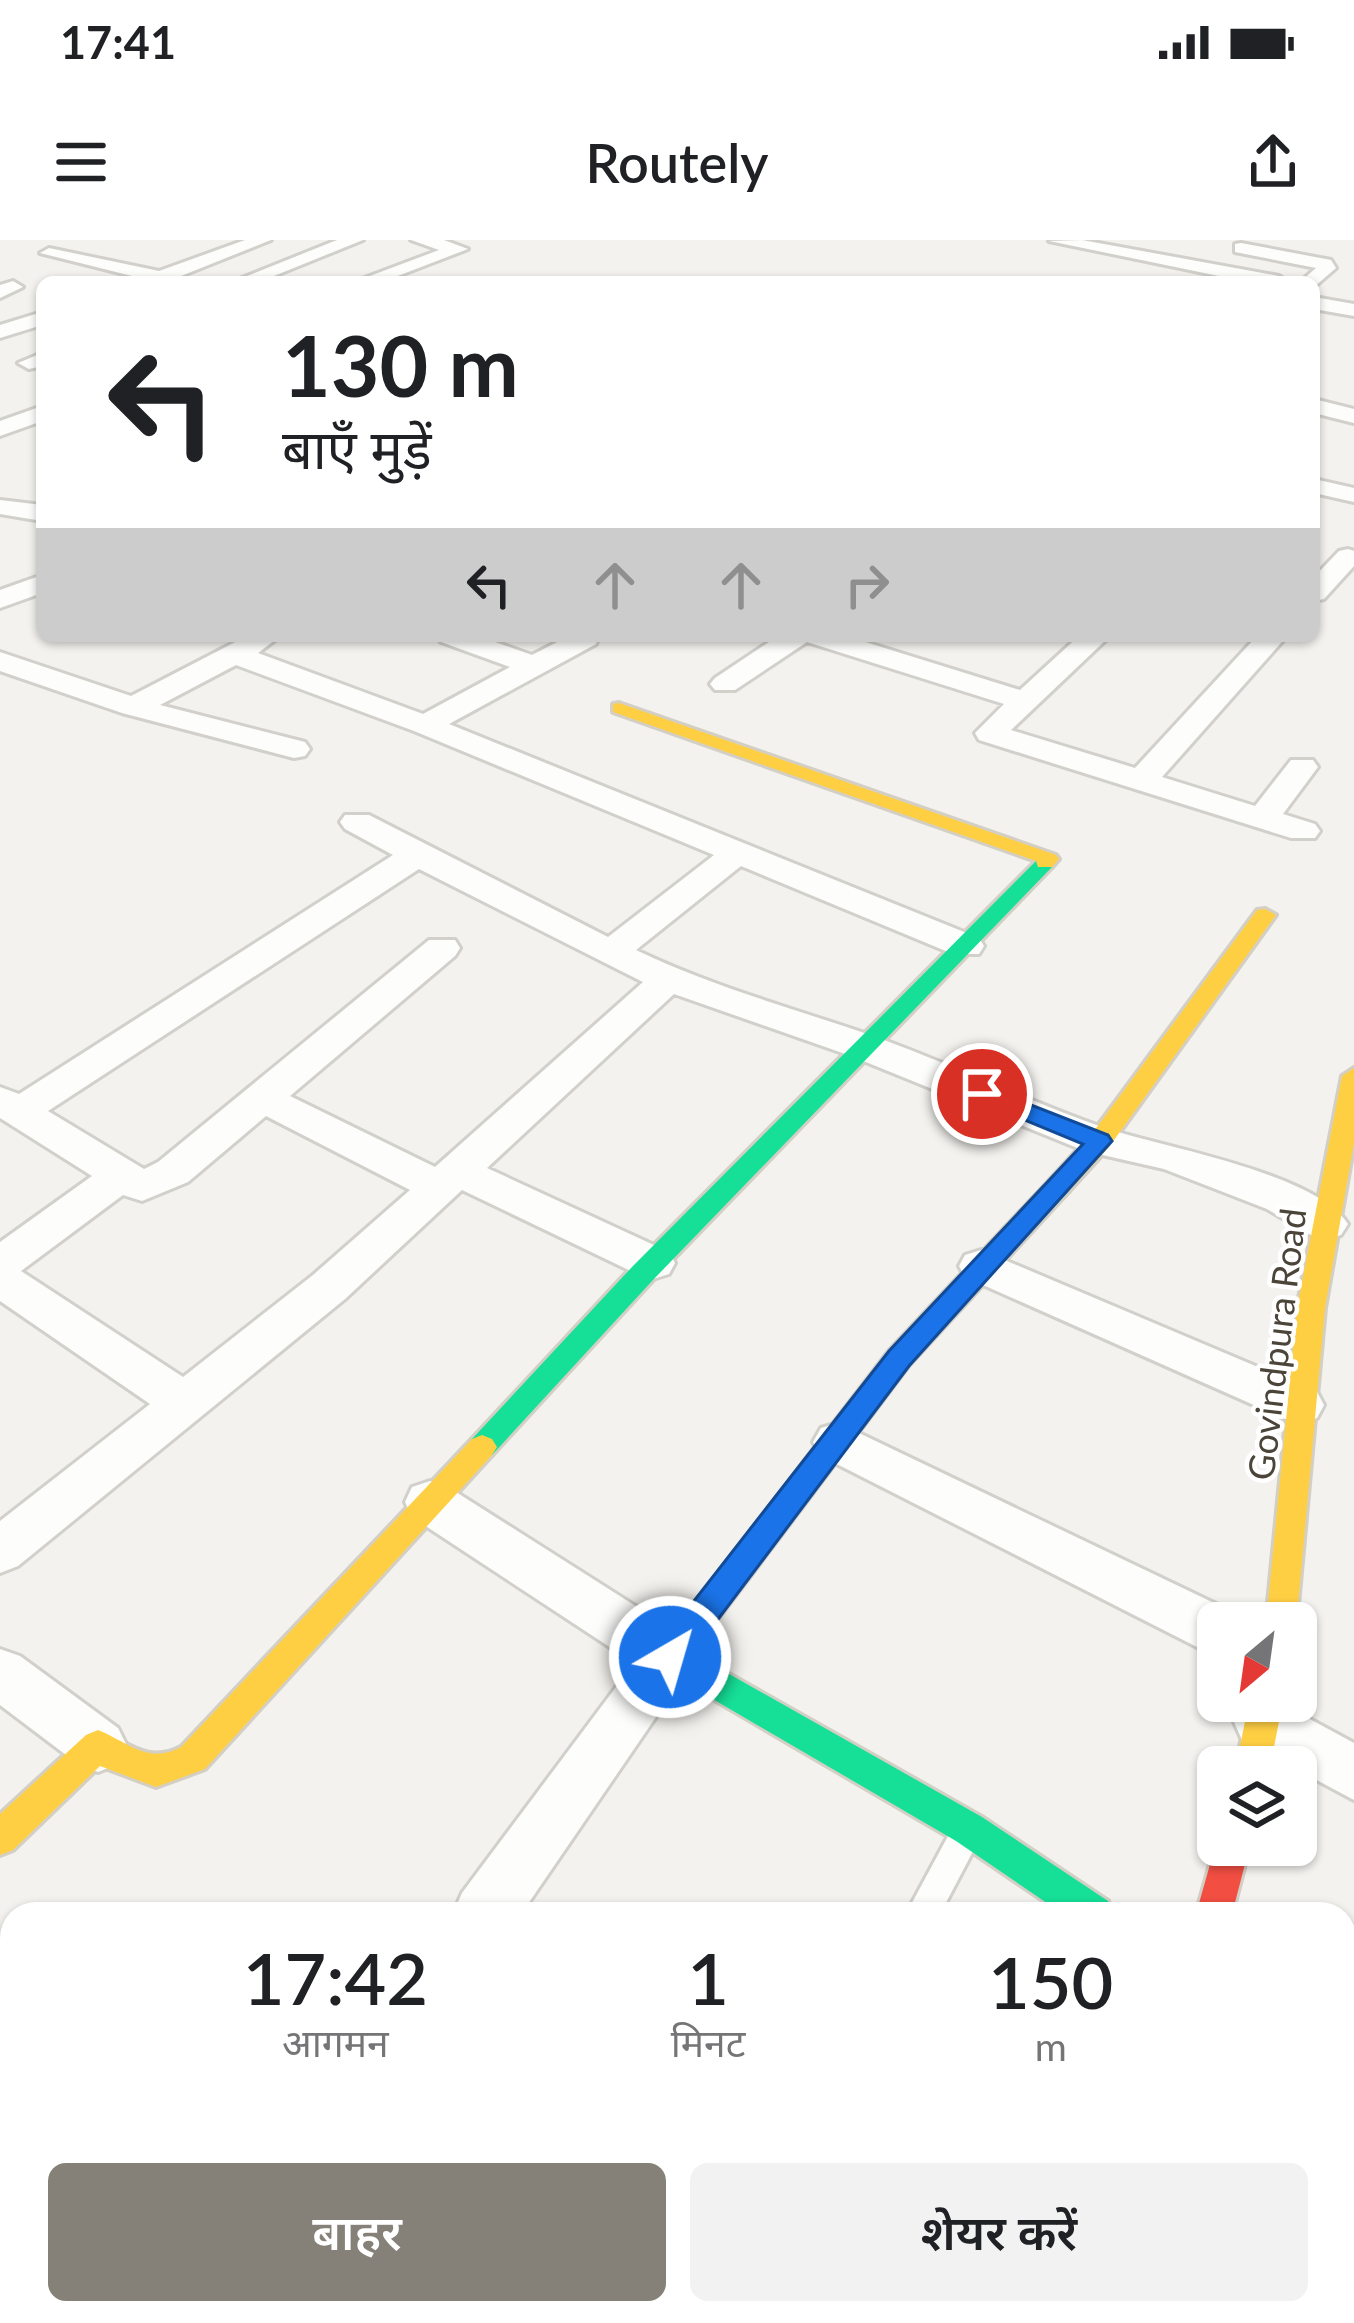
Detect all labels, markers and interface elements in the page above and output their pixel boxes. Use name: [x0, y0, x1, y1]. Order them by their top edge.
text: 17:41: [60, 15, 176, 69]
icon: menu: [48, 129, 114, 195]
icon: share: [1240, 129, 1306, 195]
text: Routely: [585, 130, 769, 195]
text: 130 m: [282, 314, 519, 415]
icon: left: [84, 324, 240, 480]
text: बाएँ मुड़ें: [282, 416, 432, 481]
icon: left: [456, 552, 522, 618]
icon: ahead: [582, 552, 648, 618]
icon: ahead: [708, 552, 774, 618]
icon: right: [834, 552, 900, 618]
pin: [931, 1043, 1033, 1145]
icon: arrive: [949, 1061, 1015, 1127]
street label: Govindpura Road: [1237, 1206, 1315, 1482]
position arrow: [607, 1594, 733, 1720]
north arrow: [1197, 1602, 1317, 1722]
map controls: [1197, 1602, 1317, 1866]
button: layers: [1197, 1746, 1317, 1866]
text: 17:42: [243, 1934, 428, 2020]
text: 1: [687, 1934, 729, 2020]
text: 150: [988, 1938, 1113, 2024]
text: आगमन: [282, 2019, 389, 2065]
text: मिनट: [671, 2019, 745, 2065]
text: m: [1035, 2023, 1067, 2069]
button: बाहर: [48, 2163, 666, 2301]
button: शेयर करें: [690, 2163, 1308, 2301]

